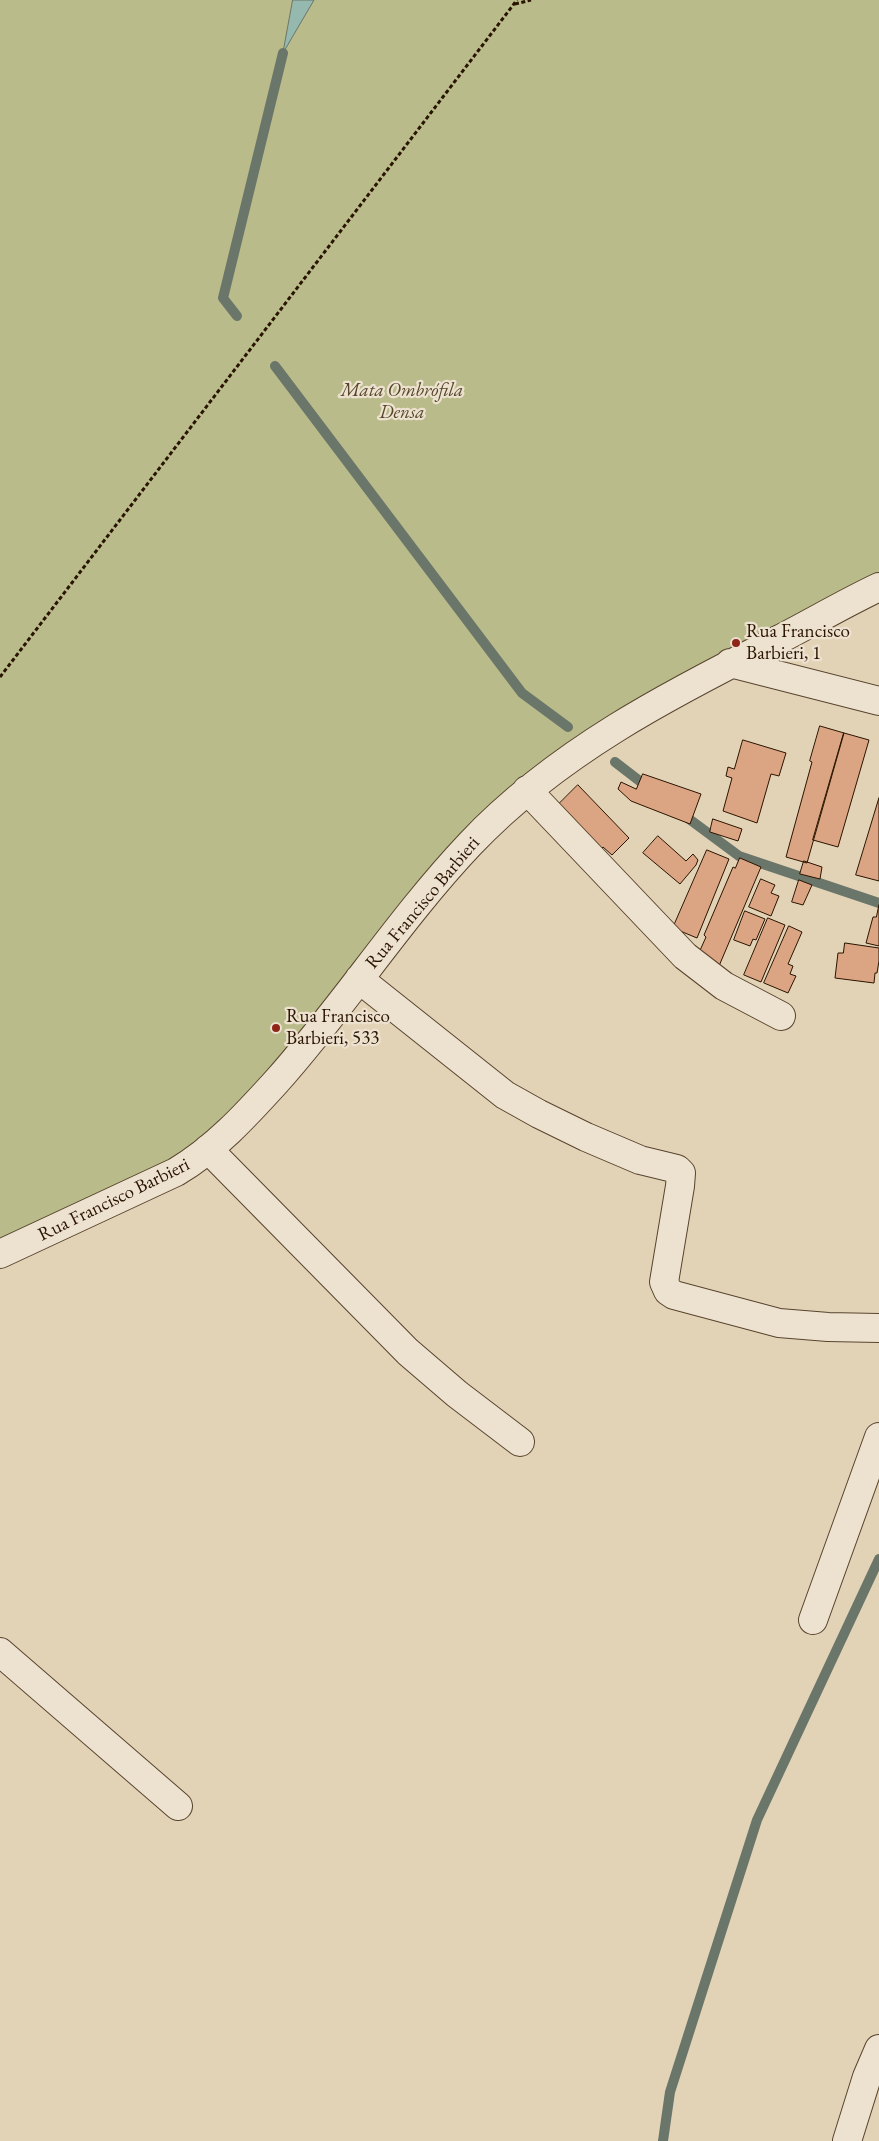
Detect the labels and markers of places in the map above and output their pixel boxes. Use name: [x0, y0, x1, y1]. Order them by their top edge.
place label: Rua Francisco Barbieri, 1: [746, 621, 850, 665]
marker: Rua Francisco Barbieri, 1: [730, 637, 742, 649]
place label: Rua Francisco Barbieri, 533: [286, 1006, 390, 1050]
marker: Rua Francisco Barbieri, 533: [270, 1022, 282, 1034]

